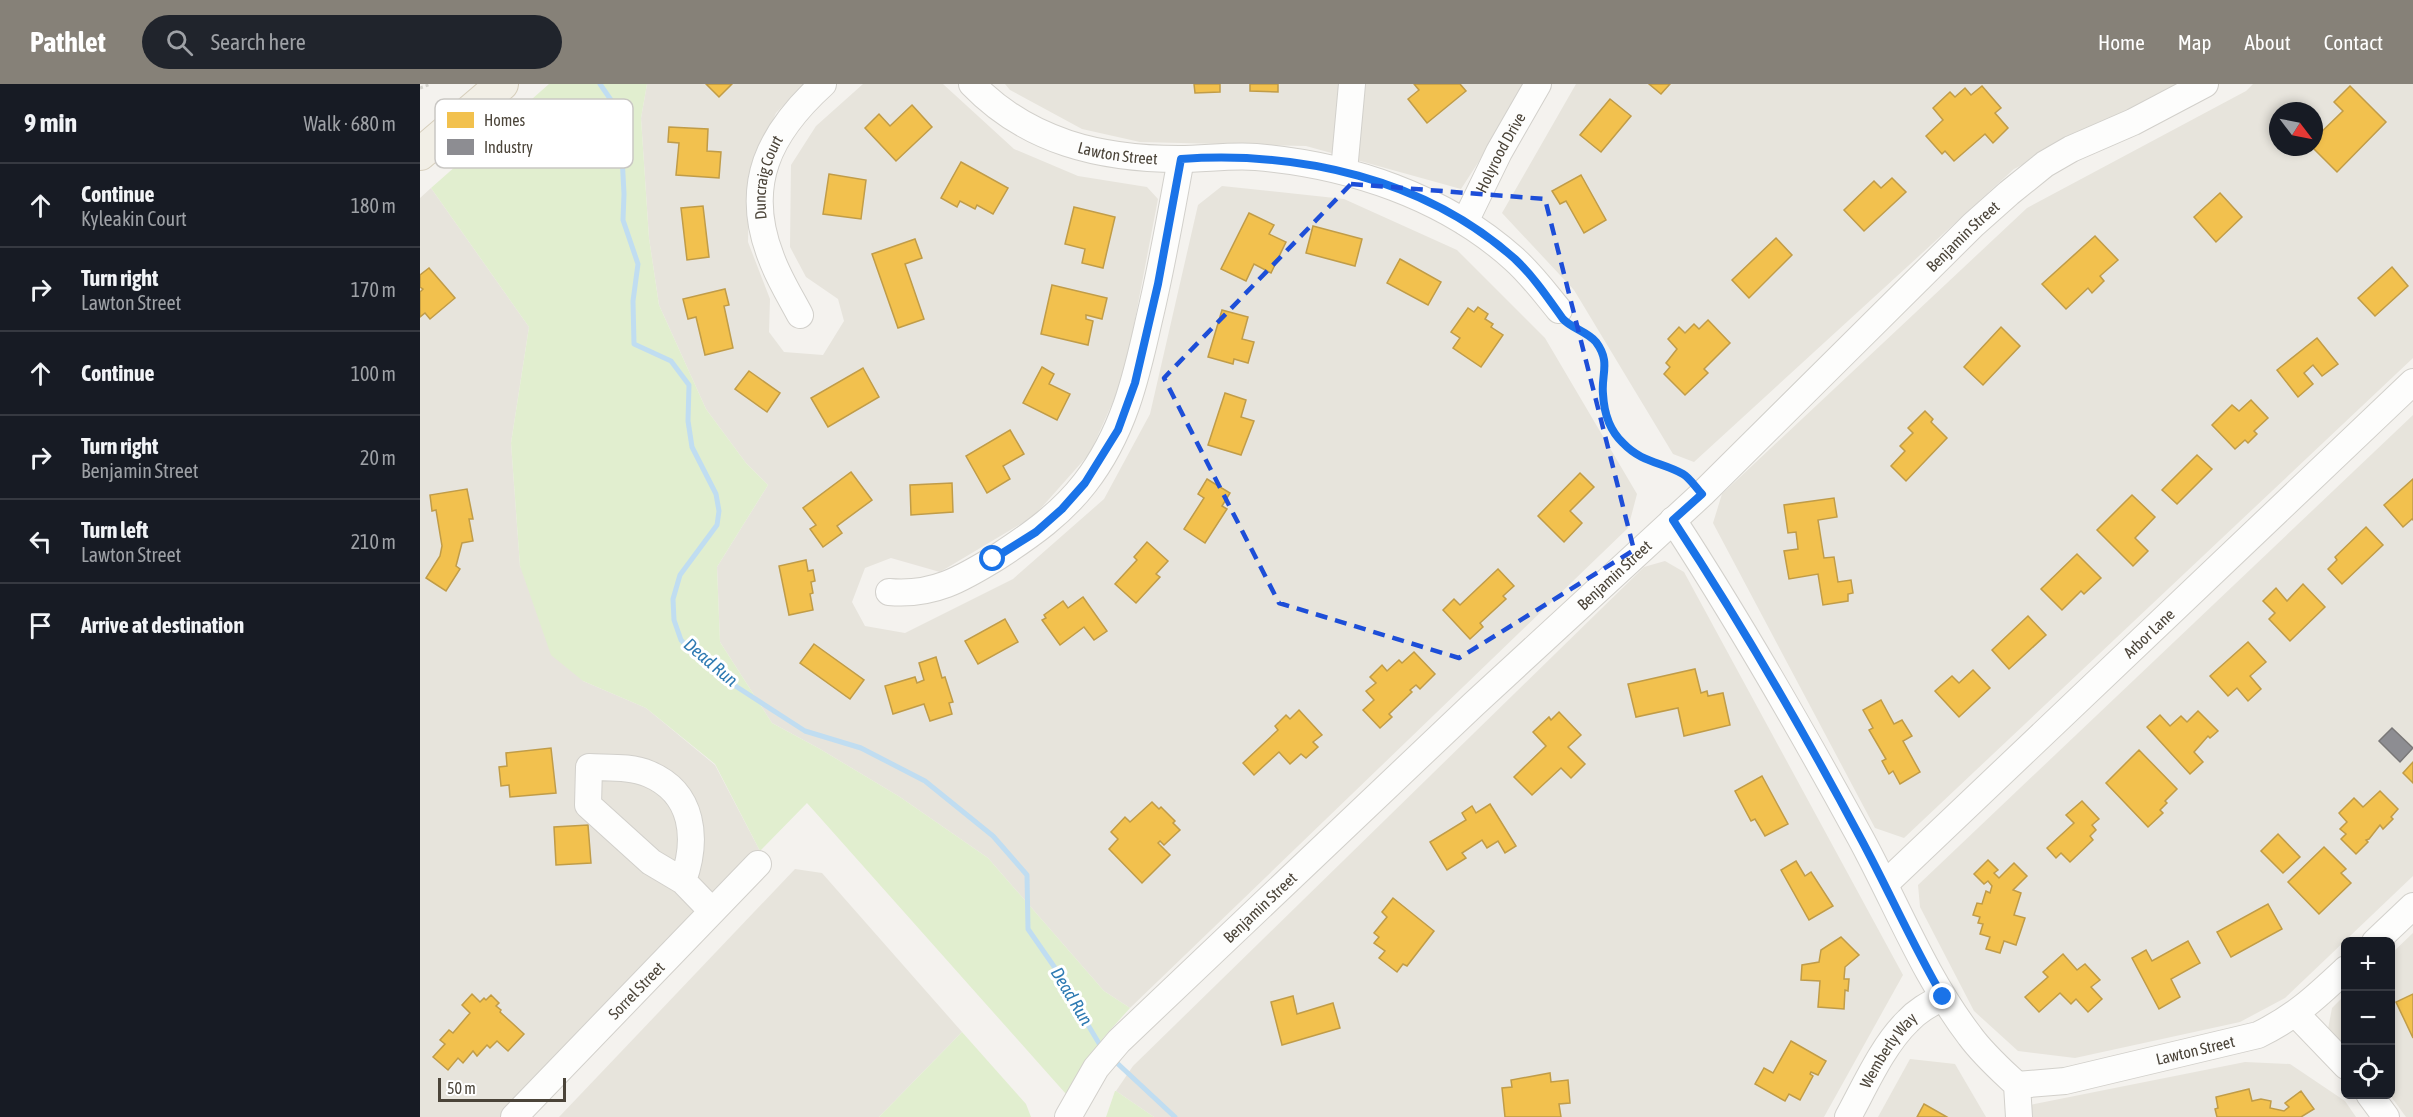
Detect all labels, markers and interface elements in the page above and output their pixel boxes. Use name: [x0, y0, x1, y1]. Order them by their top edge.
search box: [142, 15, 562, 69]
text: Pathlet: [30, 26, 106, 58]
icon: search: [163, 26, 196, 59]
text: Search here: [211, 29, 306, 55]
text: Home: [2098, 30, 2145, 54]
text: Map: [2178, 30, 2212, 54]
text: About: [2245, 30, 2291, 54]
text: Contact: [2324, 30, 2383, 54]
legend: [435, 99, 633, 168]
north arrow: [2269, 102, 2323, 156]
text: 9 min: [24, 108, 77, 138]
street label: Holyrood Drive: [1472, 109, 1529, 195]
text: Homes: [484, 111, 526, 129]
text: Walk · 680 m: [304, 112, 396, 135]
street label: Duncraig Court: [751, 132, 786, 221]
text: Industry: [484, 138, 533, 157]
street label: Lawton Street: [1076, 138, 1158, 168]
text: Continue: [81, 181, 155, 207]
icon: ahead: [24, 189, 57, 222]
text: 180 m: [351, 194, 396, 217]
street label: Benjamin Street: [1922, 197, 2003, 275]
text: Kyleakin Court: [81, 207, 187, 230]
text: Turn right: [81, 265, 158, 291]
icon: right: [24, 273, 57, 306]
text: 170 m: [351, 278, 396, 301]
text: Lawton Street: [81, 291, 181, 314]
icon: ahead: [24, 357, 57, 390]
text: Continue: [81, 360, 155, 386]
text: 100 m: [351, 362, 396, 385]
text: Turn right: [81, 433, 158, 459]
icon: right: [24, 441, 57, 474]
text: 20 m: [360, 446, 396, 469]
text: Benjamin Street: [81, 459, 198, 482]
text: Turn left: [81, 517, 148, 543]
icon: left: [24, 525, 57, 558]
text: 210 m: [351, 530, 396, 553]
street label: Benjamin Street: [1574, 536, 1655, 613]
text: Lawton Street: [81, 543, 181, 566]
route start: [979, 545, 1005, 571]
street label: Arbor Lane: [2120, 605, 2178, 662]
icon: arrive: [24, 609, 57, 642]
text: Arrive at destination: [81, 612, 244, 638]
water label: Dead Run: [680, 633, 742, 691]
street label: Benjamin Street: [1219, 868, 1300, 946]
map controls: [2341, 937, 2395, 1099]
button: +: [2341, 937, 2395, 991]
street label: Sorrel Street: [605, 958, 668, 1023]
water label: Dead Run: [1047, 963, 1098, 1029]
route end: [1929, 983, 1955, 1009]
button: −: [2341, 991, 2395, 1045]
street label: Wemberly Way: [1856, 1008, 1921, 1091]
street label: Lawton Street: [2154, 1032, 2237, 1068]
button: locate: [2341, 1045, 2395, 1099]
scale bar: [438, 1075, 566, 1102]
text: 50 m: [447, 1079, 476, 1097]

